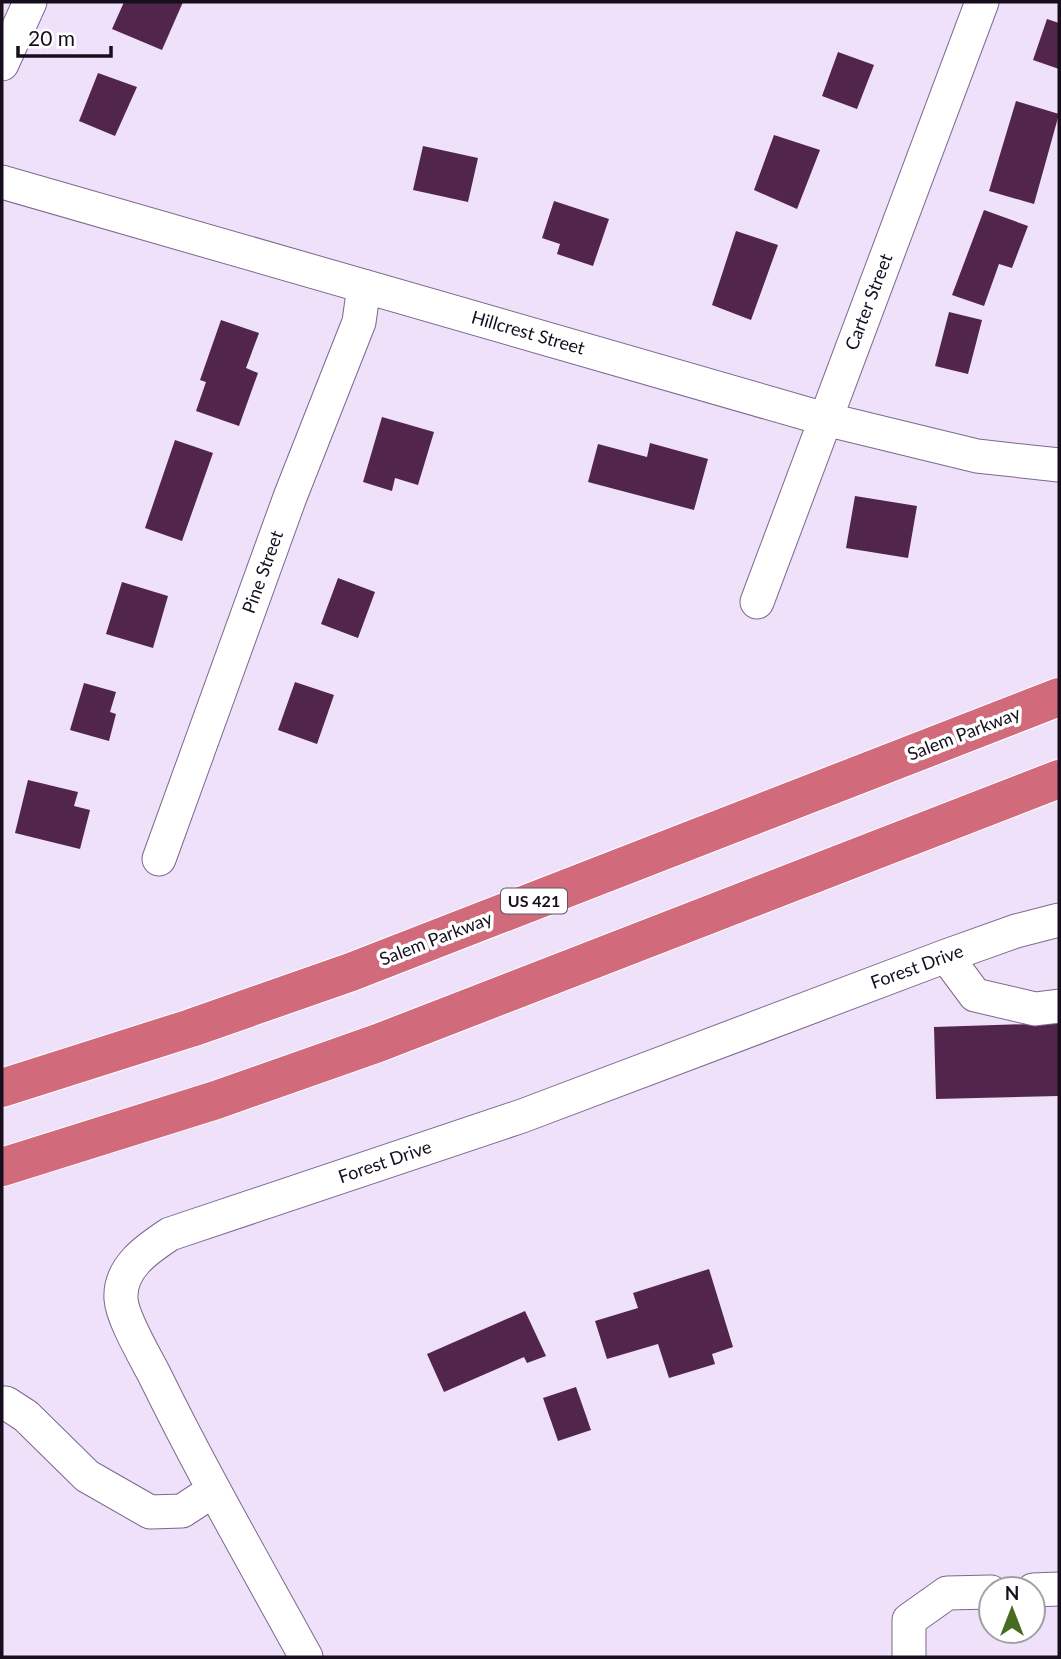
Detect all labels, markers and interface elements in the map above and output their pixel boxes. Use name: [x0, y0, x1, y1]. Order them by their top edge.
scale bar: [18, 14, 110, 58]
text: 20 m: [28, 25, 75, 50]
street label: Carter Street: [840, 250, 897, 353]
street label: Hillcrest Street: [469, 305, 588, 359]
street label: Pine Street: [237, 527, 287, 616]
street label: Salem Parkway: [904, 701, 1024, 765]
road number: US 421: [501, 888, 567, 914]
street label: Salem Parkway: [376, 906, 496, 970]
street label: Forest Drive: [867, 939, 966, 993]
street label: Forest Drive: [335, 1135, 434, 1187]
north arrow: [977, 1575, 1047, 1645]
text: N: [1005, 1581, 1019, 1604]

